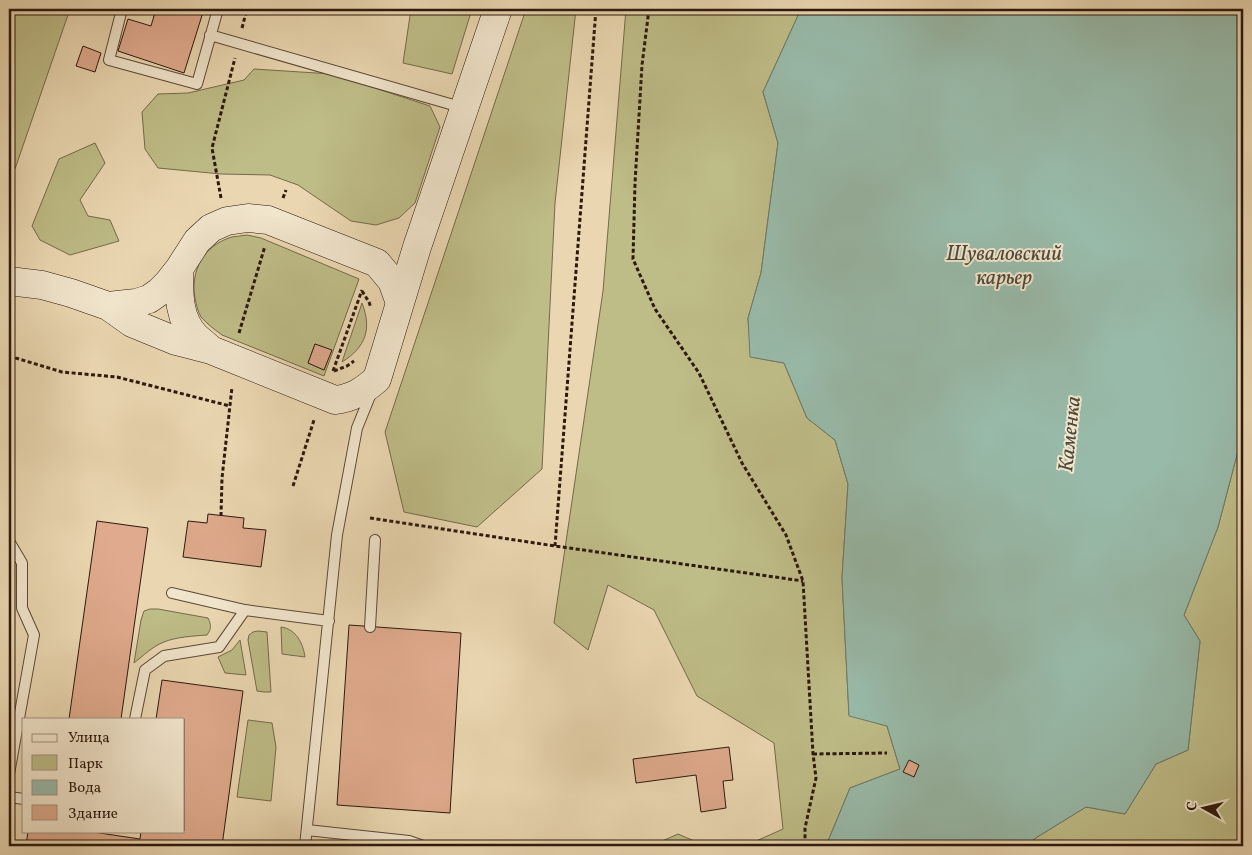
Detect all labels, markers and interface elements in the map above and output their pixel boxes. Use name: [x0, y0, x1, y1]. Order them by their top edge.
water label: Шуваловский карьер: [946, 240, 1062, 293]
water label: Каменка: [1052, 395, 1089, 474]
legend: [22, 718, 185, 832]
text: Улица: [68, 728, 110, 749]
text: Парк: [68, 754, 103, 775]
text: Вода: [68, 778, 101, 799]
north arrow: [1180, 782, 1230, 832]
text: С: [1183, 801, 1203, 812]
text: Здание: [68, 804, 118, 825]

